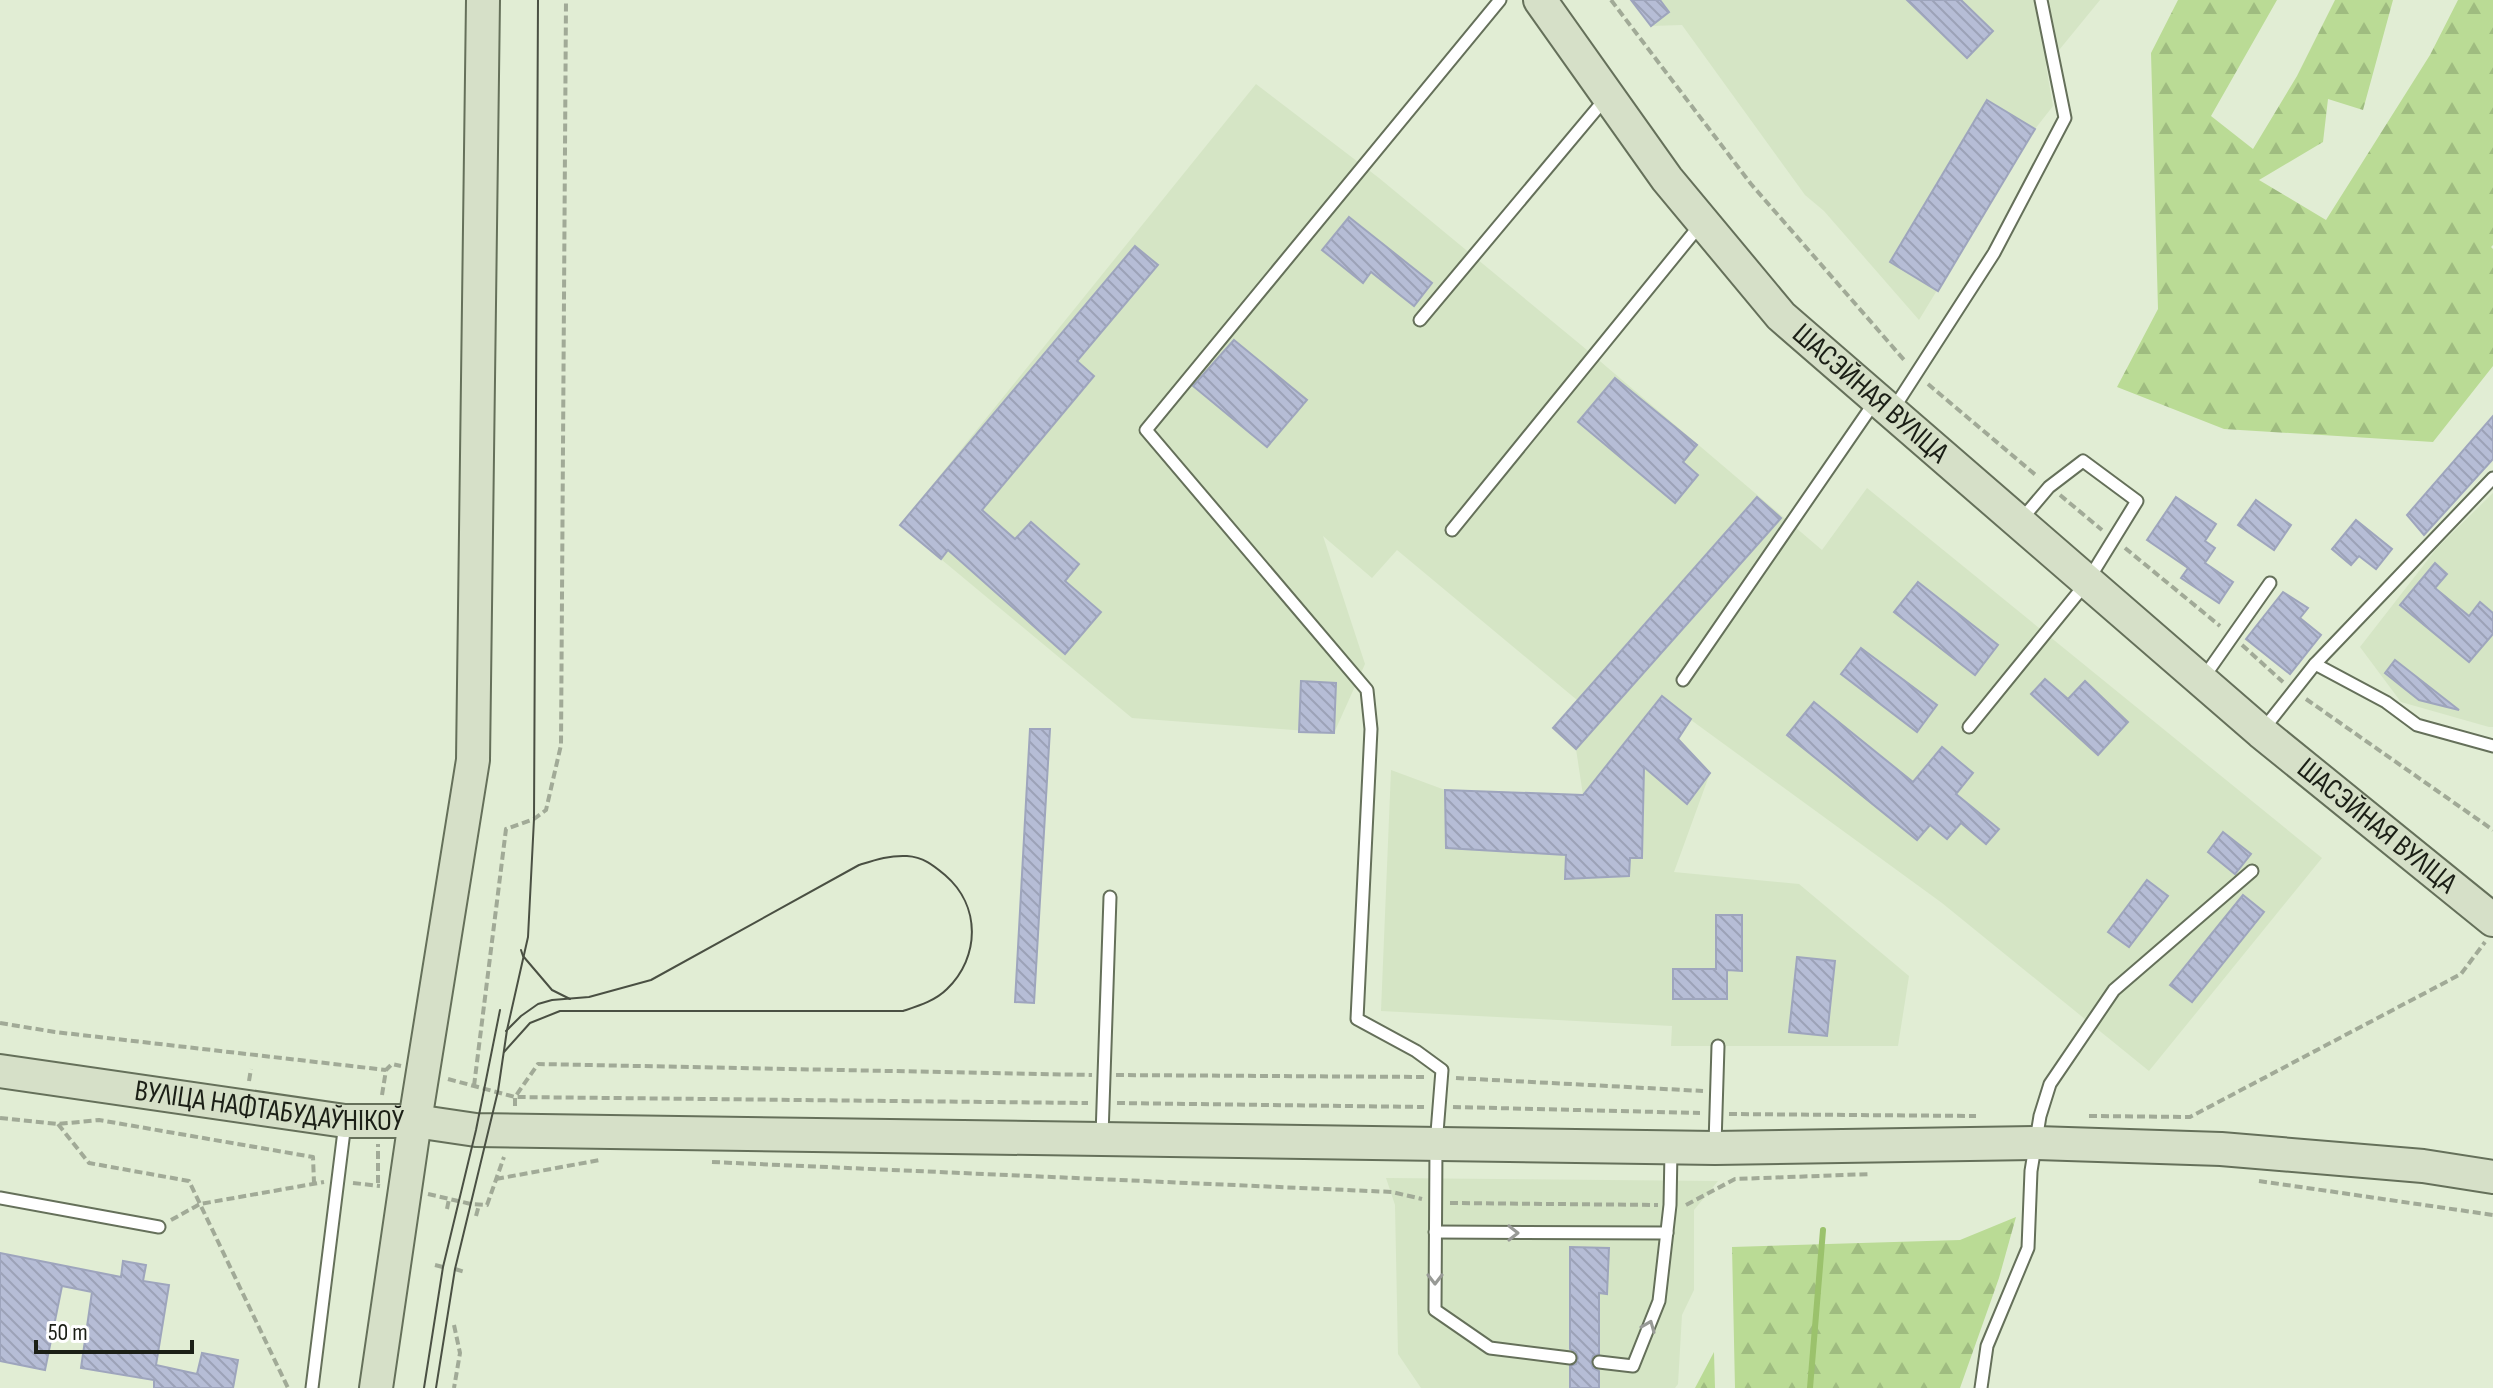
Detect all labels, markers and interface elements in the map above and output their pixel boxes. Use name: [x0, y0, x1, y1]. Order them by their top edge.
street label: ШАСЭЙНАЯ ВУЛІЦА: [1785, 316, 1956, 471]
street label: ШАСЭЙНАЯ ВУЛІЦА: [2290, 751, 2464, 901]
street label: ВУЛІЦА НАФТАБУДАЎНІКОЎ: [132, 1073, 404, 1139]
one-way arrow: [1507, 1224, 1520, 1242]
one-way arrow: [1426, 1273, 1444, 1286]
scale bar: [36, 1304, 192, 1354]
text: 50 m: [48, 1318, 88, 1347]
one-way arrow: [1639, 1320, 1656, 1334]

